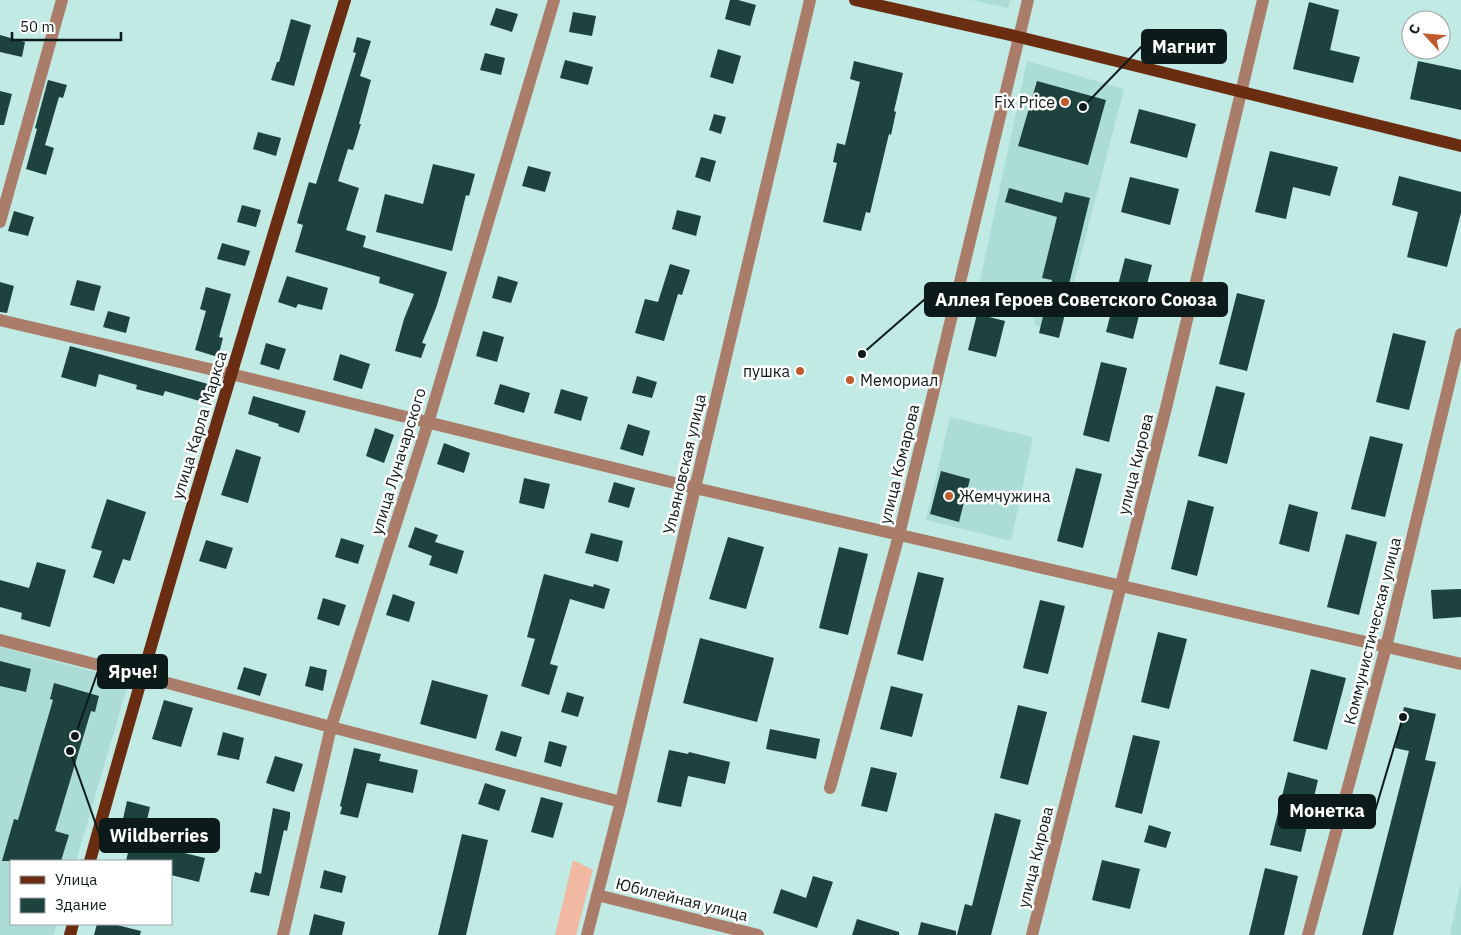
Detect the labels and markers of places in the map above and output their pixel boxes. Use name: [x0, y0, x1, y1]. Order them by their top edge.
callout: Магнит: [1142, 30, 1226, 63]
place label: Fix Price: [994, 92, 1055, 112]
marker: Fix Price: [1059, 96, 1071, 108]
callout: Аллея Героев Советского Союза: [925, 283, 1227, 316]
place label: пушка: [743, 361, 790, 381]
marker: пушка: [794, 365, 806, 377]
place label: Мемориал: [860, 370, 938, 390]
marker: Мемориал: [844, 374, 856, 386]
place label: Жемчужина: [959, 486, 1051, 506]
marker: Жемчужина: [943, 490, 955, 502]
callout: Ярче!: [98, 655, 167, 688]
callout: Монетка: [1279, 795, 1375, 828]
callout: Wildberries: [100, 819, 219, 852]

